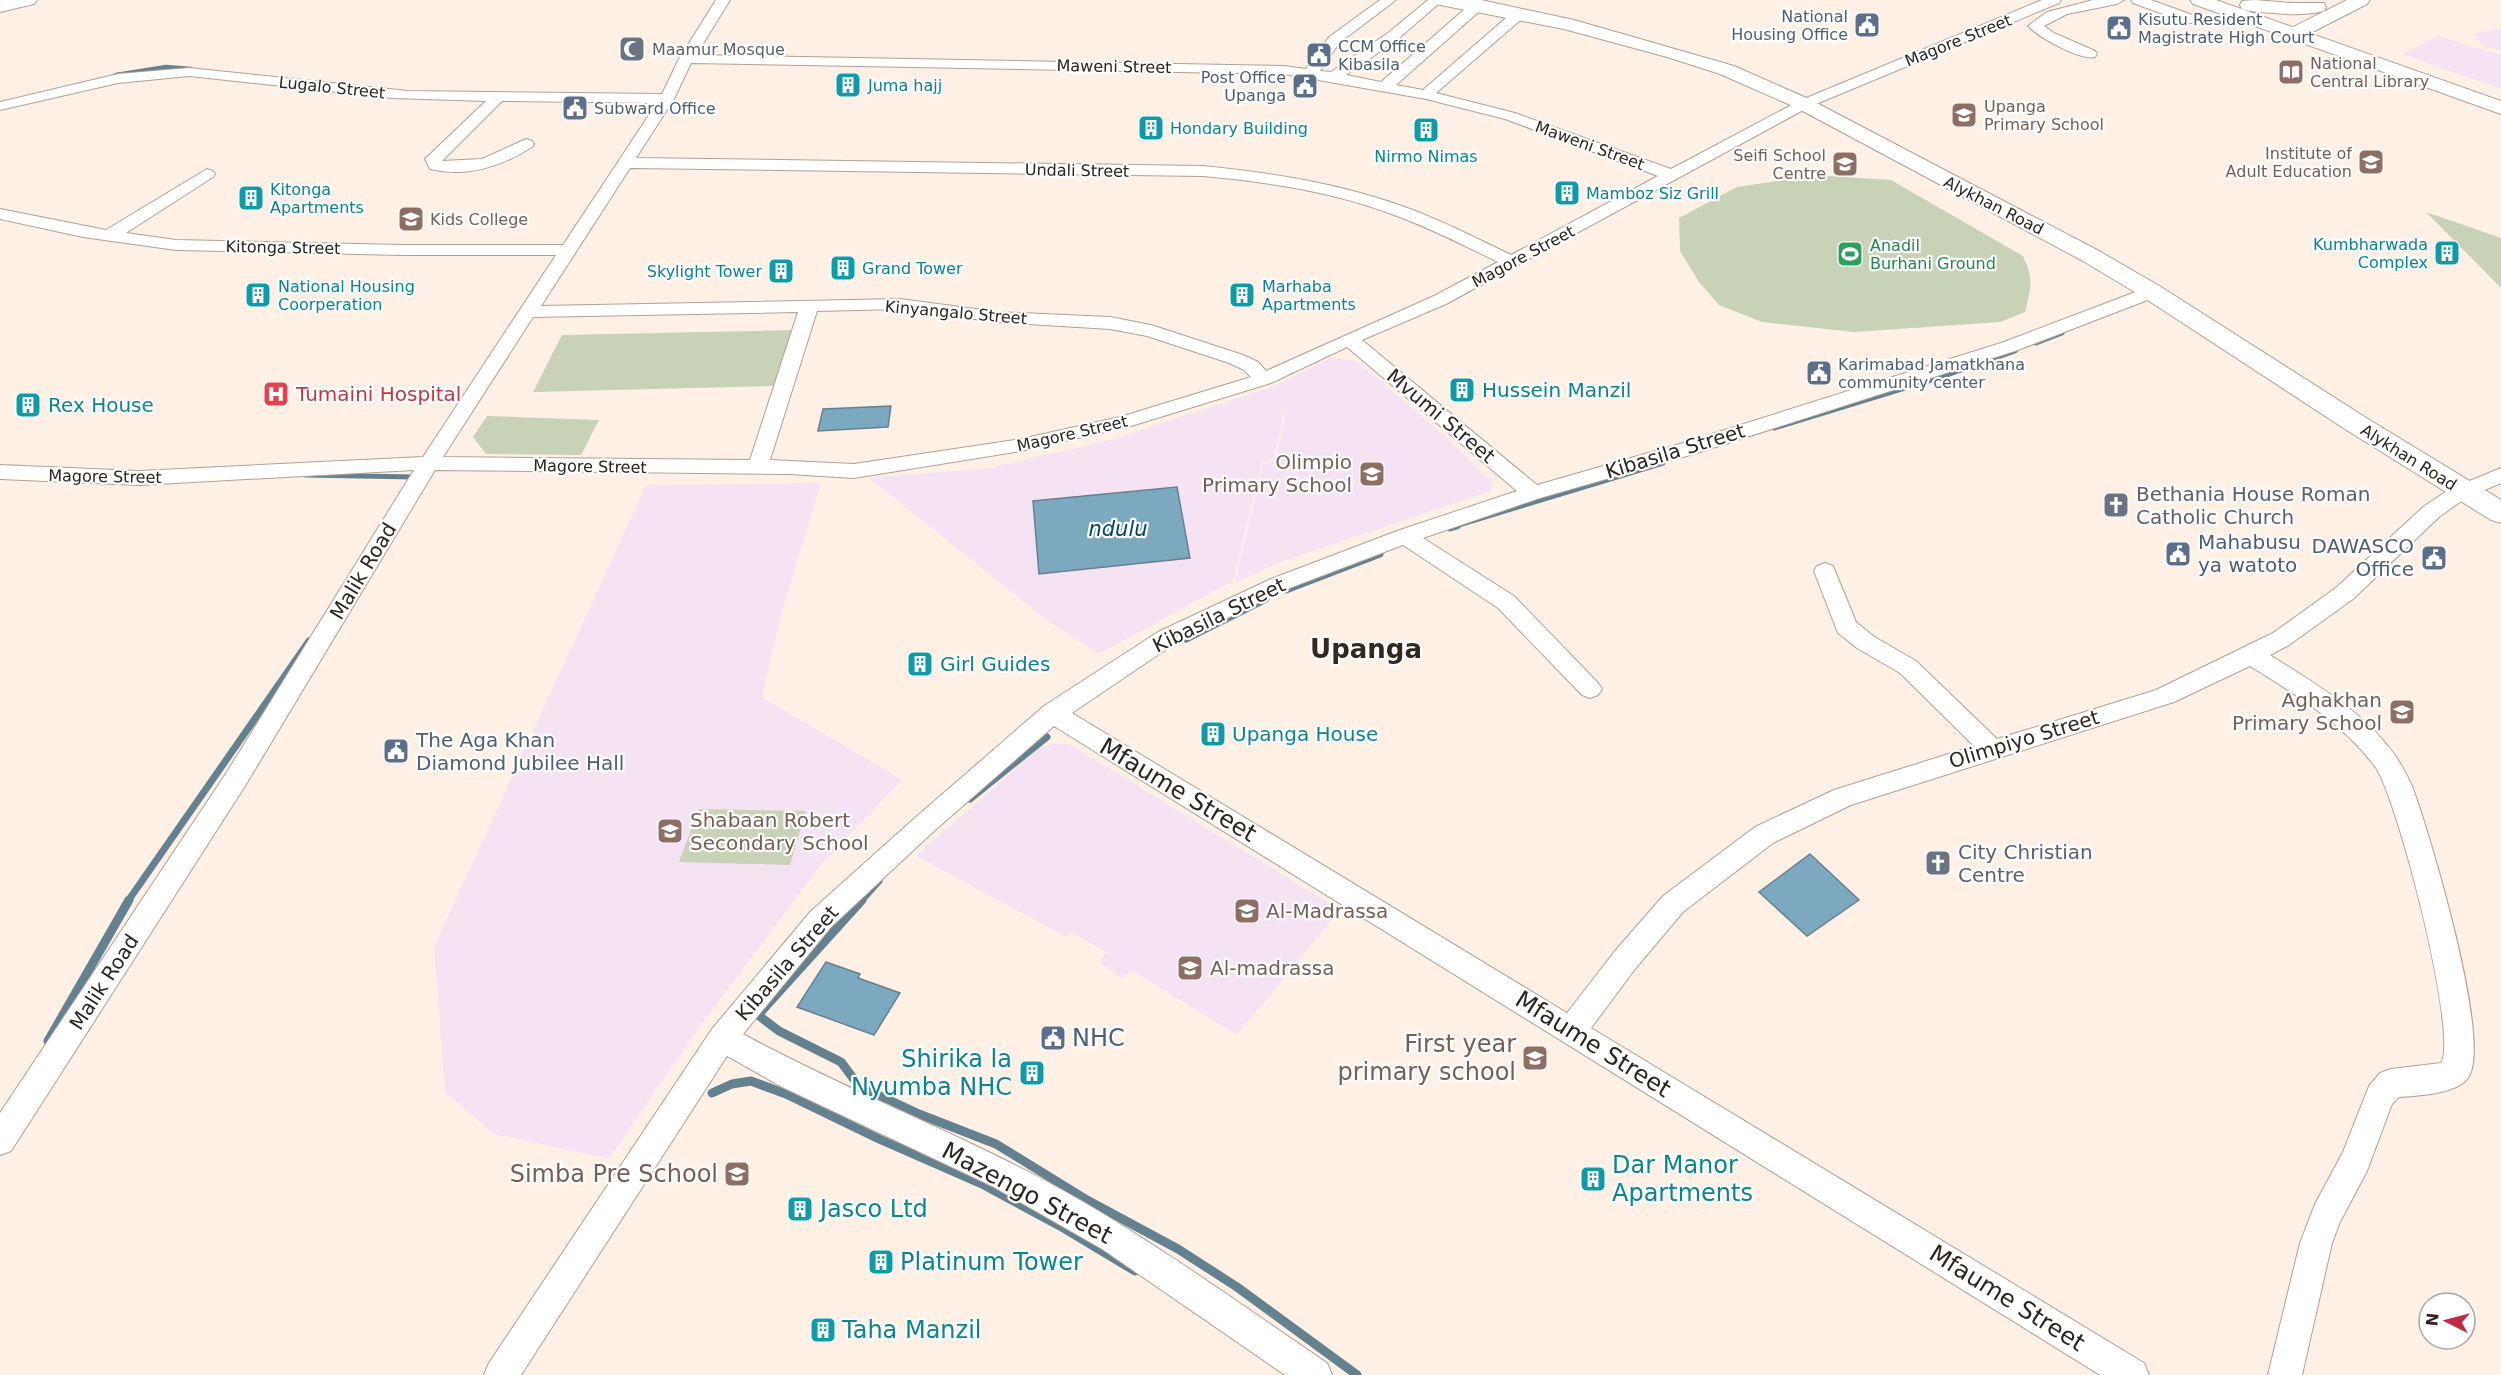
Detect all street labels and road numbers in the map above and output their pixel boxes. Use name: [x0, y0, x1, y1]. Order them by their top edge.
street label: Magore Street: [1902, 10, 2014, 70]
street label: Maweni Street: [1056, 56, 1172, 77]
street label: Lugalo Street: [278, 72, 386, 103]
street label: Maweni Street: [1533, 117, 1647, 174]
street label: Undali Street: [1025, 160, 1129, 181]
street label: Alykhan Road: [1941, 172, 2047, 239]
street label: Magore Street: [1469, 221, 1578, 291]
street label: Kitonga Street: [225, 237, 341, 258]
street label: Kinyangalo Street: [884, 297, 1028, 328]
street label: Mvumi Street: [1382, 364, 1500, 468]
street label: Magore Street: [1015, 411, 1129, 455]
street label: Kibasila Street: [1602, 418, 1748, 484]
street label: Alykhan Road: [2357, 420, 2460, 494]
street label: Magore Street: [533, 456, 647, 477]
street label: Magore Street: [48, 466, 162, 487]
street label: Malik Road: [325, 518, 401, 624]
street label: Kibasila Street: [1149, 572, 1289, 657]
street label: Olimpiyo Street: [1946, 705, 2102, 773]
street label: Mfaume Street: [1095, 732, 1261, 848]
street label: Kibasila Street: [731, 900, 844, 1025]
street label: Malik Road: [64, 930, 144, 1034]
street label: Mfaume Street: [1510, 985, 1676, 1103]
street label: Mazengo Street: [937, 1136, 1117, 1250]
street label: Mfaume Street: [1924, 1239, 2090, 1357]

